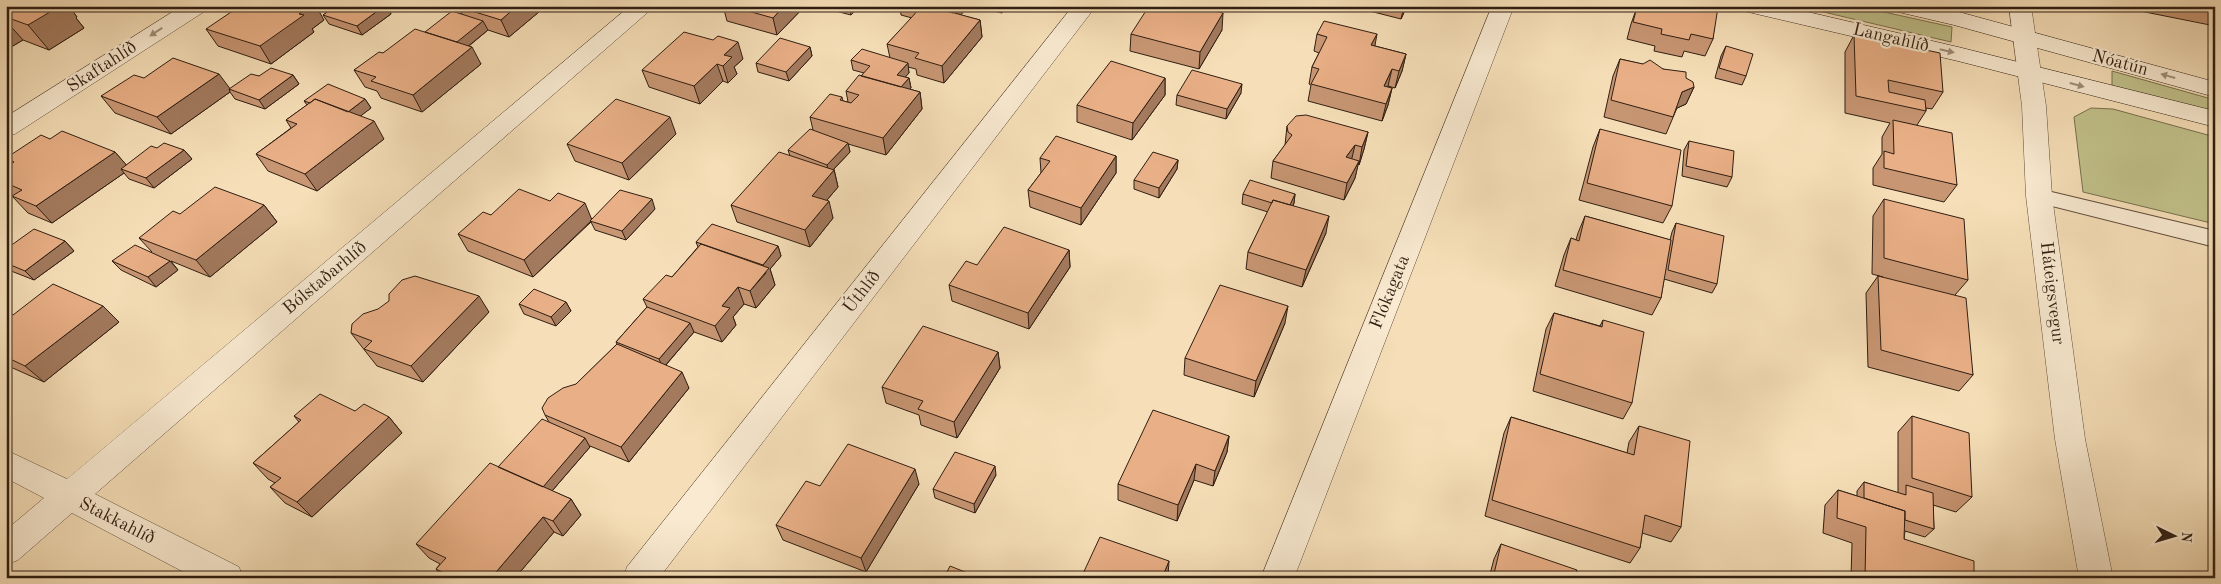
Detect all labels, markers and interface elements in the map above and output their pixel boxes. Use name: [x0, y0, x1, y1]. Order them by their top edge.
street label: Langahlíð: [1851, 20, 1931, 56]
one-way arrow: [150, 28, 163, 37]
street label: Skaftahlíð: [64, 38, 140, 96]
one-way arrow: [1940, 47, 1955, 55]
street label: Nóatún: [2090, 47, 2150, 79]
one-way arrow: [2160, 72, 2175, 80]
one-way arrow: [2070, 82, 2085, 90]
street label: Bólstaðarhlíð: [280, 238, 370, 318]
street label: Háteigsvegur: [2037, 240, 2067, 346]
street label: Flókagata: [1367, 252, 1413, 332]
street label: Úthlíð: [836, 264, 884, 317]
street label: Stakkahlíð: [76, 494, 158, 548]
north arrow: [2148, 512, 2198, 562]
text: N: [2178, 531, 2193, 543]

